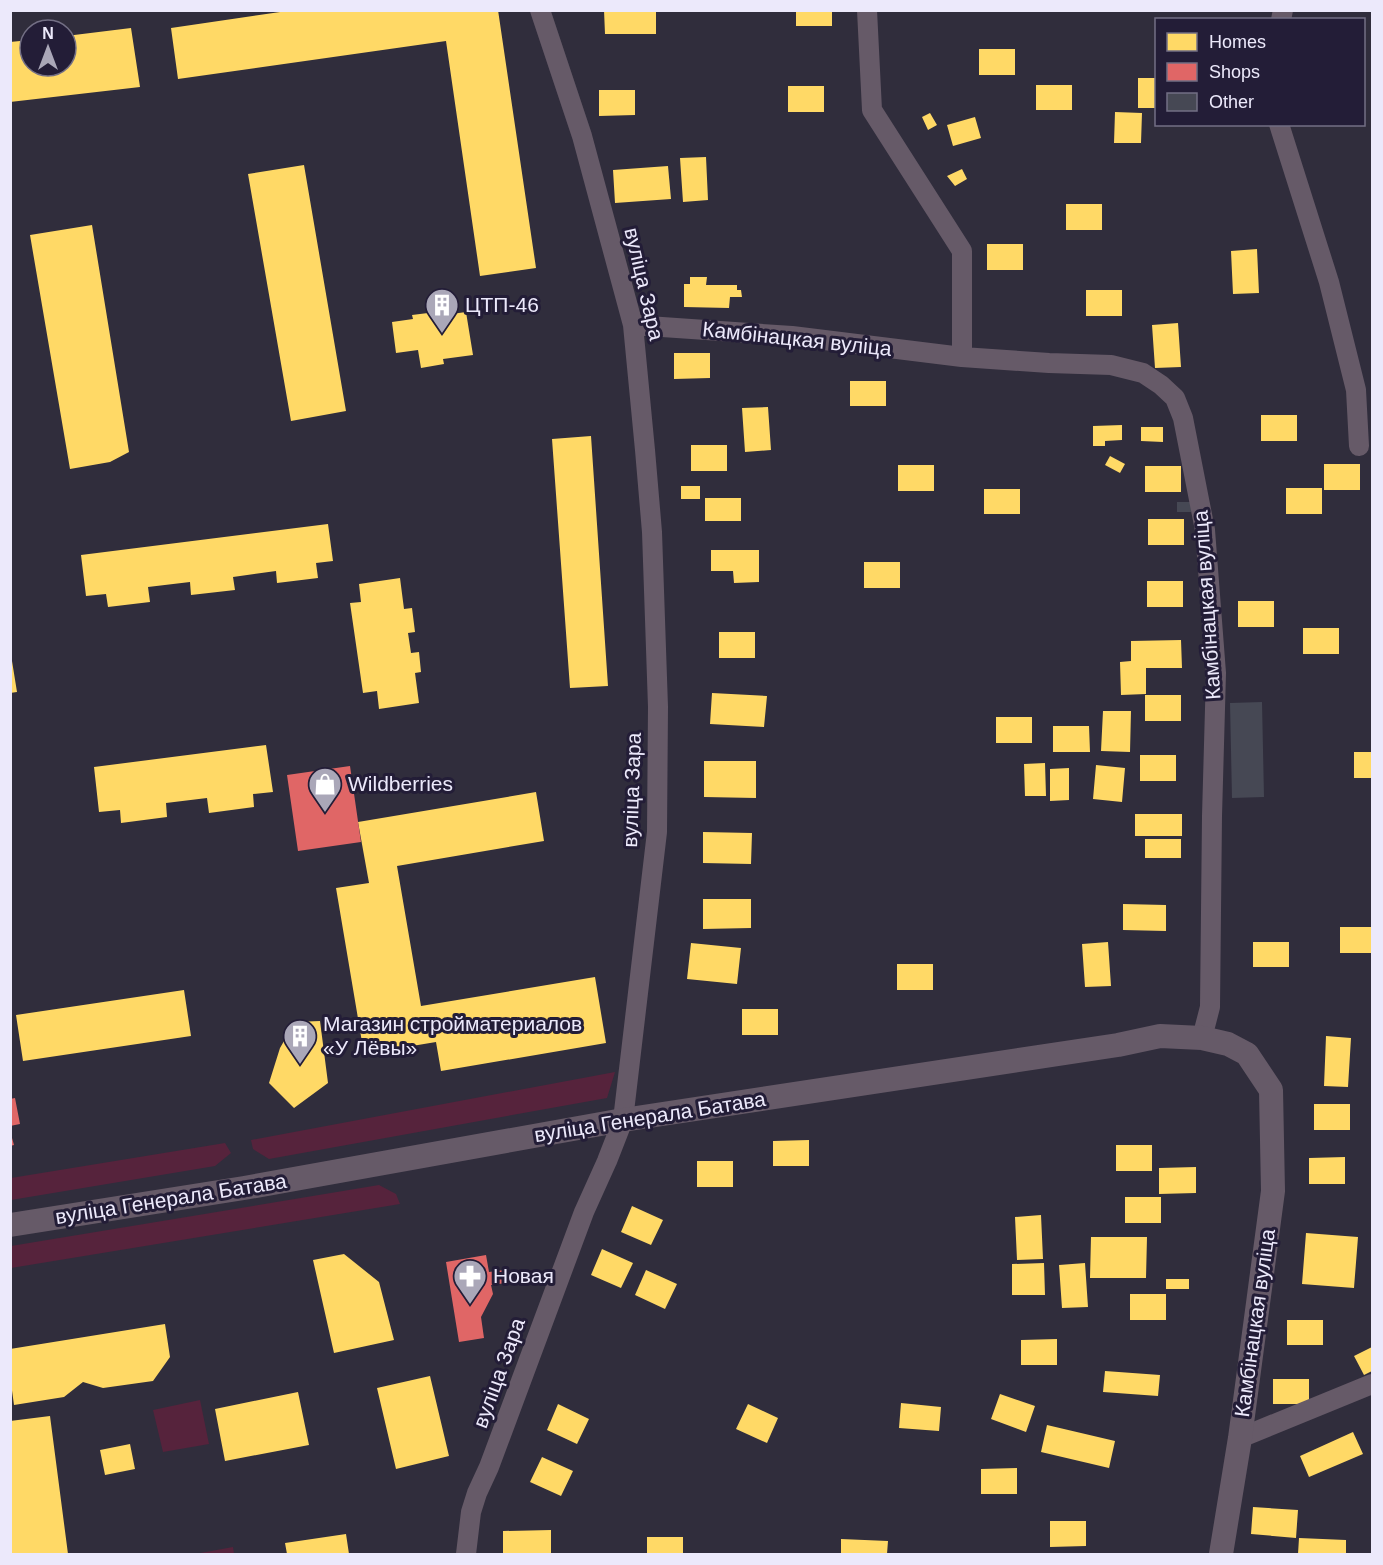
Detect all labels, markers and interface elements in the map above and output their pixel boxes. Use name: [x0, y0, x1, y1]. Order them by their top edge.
north arrow: [18, 18, 78, 78]
legend: [1155, 18, 1365, 126]
text: N: [42, 25, 54, 42]
text: Homes: [1209, 32, 1266, 52]
text: Shops: [1209, 62, 1260, 82]
text: Other: [1209, 92, 1254, 112]
street label: вуліца Зара: [620, 225, 669, 343]
building icon: ЦТП-46: [424, 287, 460, 334]
place label: ЦТП-46: [465, 293, 539, 316]
street label: Камбінацкая вуліца: [701, 317, 893, 360]
street label: Камбінацкая вуліца: [1188, 509, 1225, 701]
street label: вуліца Зара: [618, 732, 645, 848]
shop icon: Wildberries: [307, 766, 343, 813]
place label: Wildberries: [348, 772, 453, 795]
place label: Магазин стройматериалов «У Лёвы»: [323, 1012, 582, 1059]
building icon: Магазин стройматериалов «У Лёвы»: [282, 1018, 318, 1065]
street label: вуліца Генерала Батава: [533, 1087, 768, 1146]
street label: вуліца Генерала Батава: [54, 1169, 289, 1228]
street label: Камбінацкая вуліца: [1230, 1227, 1279, 1419]
pharmacy icon: Новая: [452, 1258, 488, 1305]
place label: Новая: [493, 1264, 554, 1287]
street label: вуліца Зара: [468, 1315, 529, 1431]

